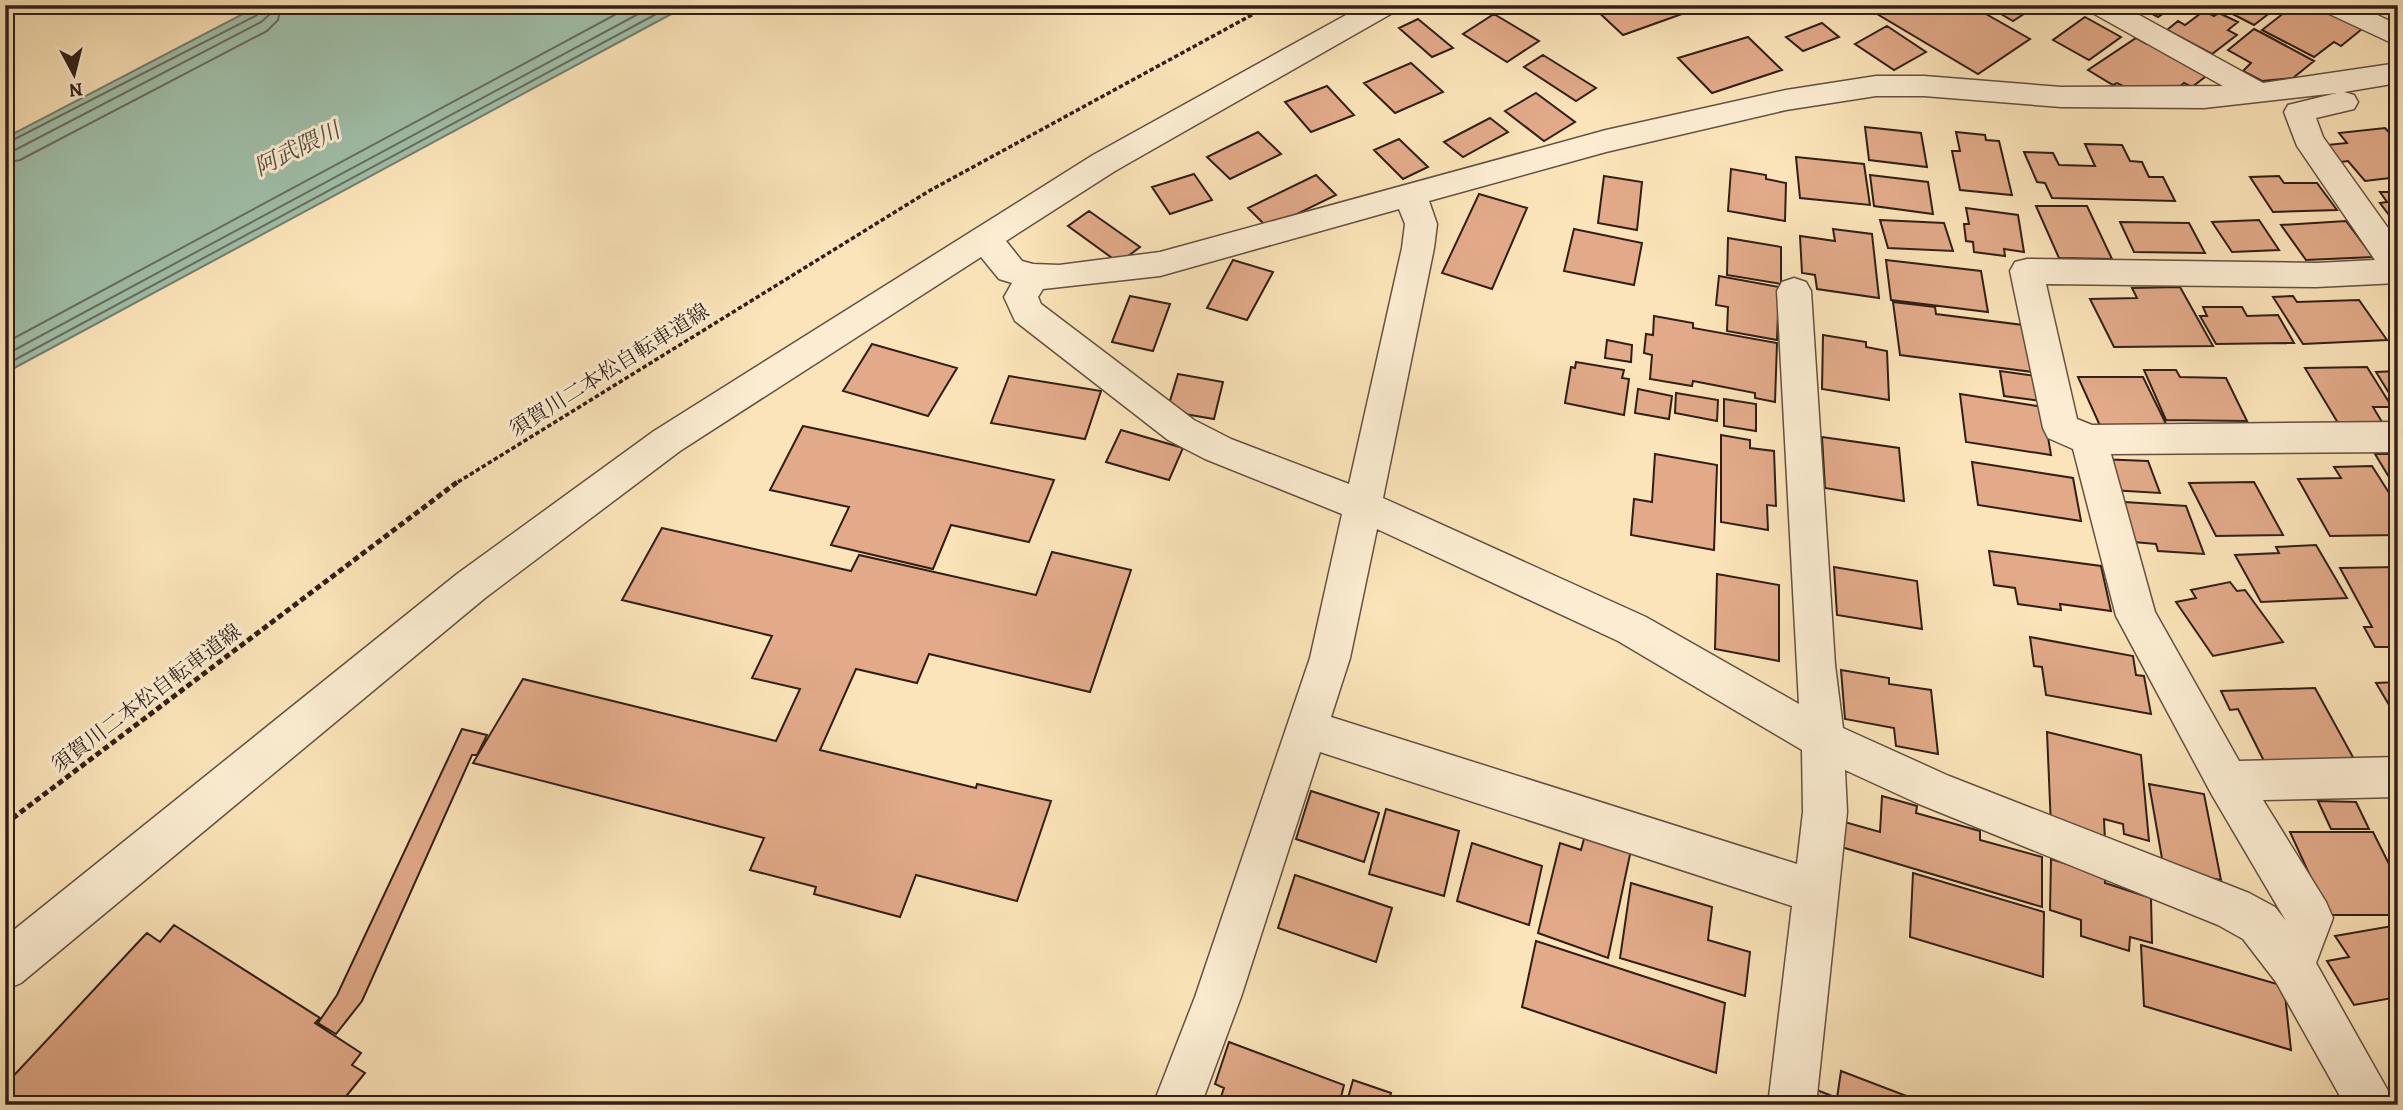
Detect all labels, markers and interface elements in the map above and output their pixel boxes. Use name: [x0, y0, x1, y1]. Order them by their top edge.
north arrow: [38, 38, 108, 108]
text: N: [67, 76, 84, 104]
water label: 阿武隈川: [249, 114, 348, 183]
street label: 須賀川二本松自転車道線: [504, 297, 714, 443]
street label: 須賀川二本松自転車道線: [45, 617, 247, 779]

